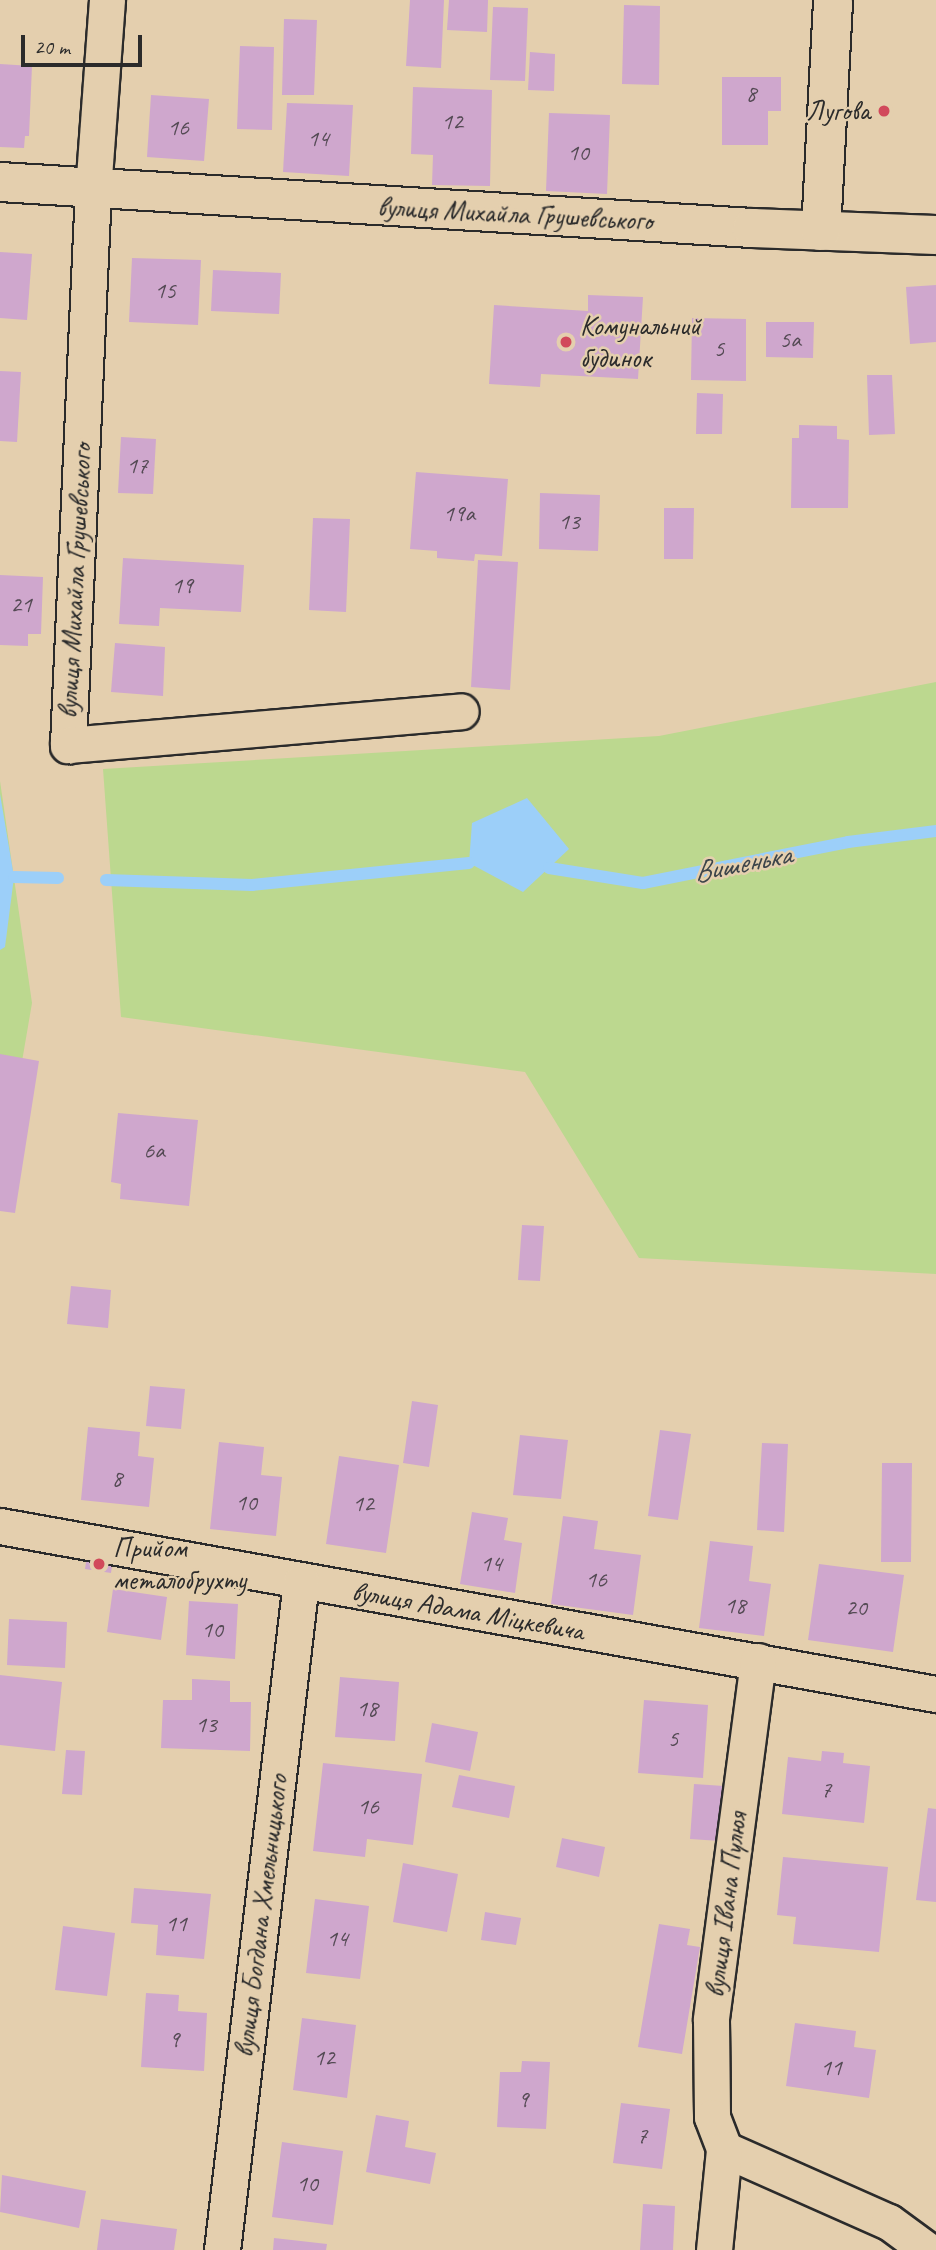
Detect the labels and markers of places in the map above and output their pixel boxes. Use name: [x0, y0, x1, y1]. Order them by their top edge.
place label: Лугова: [806, 94, 870, 128]
marker: Лугова: [876, 103, 892, 119]
place label: Комунальний будинок: [580, 309, 701, 375]
marker: Комунальний будинок: [558, 334, 574, 350]
place label: Прийом металобрухту: [113, 1531, 246, 1597]
marker: Прийом металобрухту: [91, 1556, 107, 1572]

